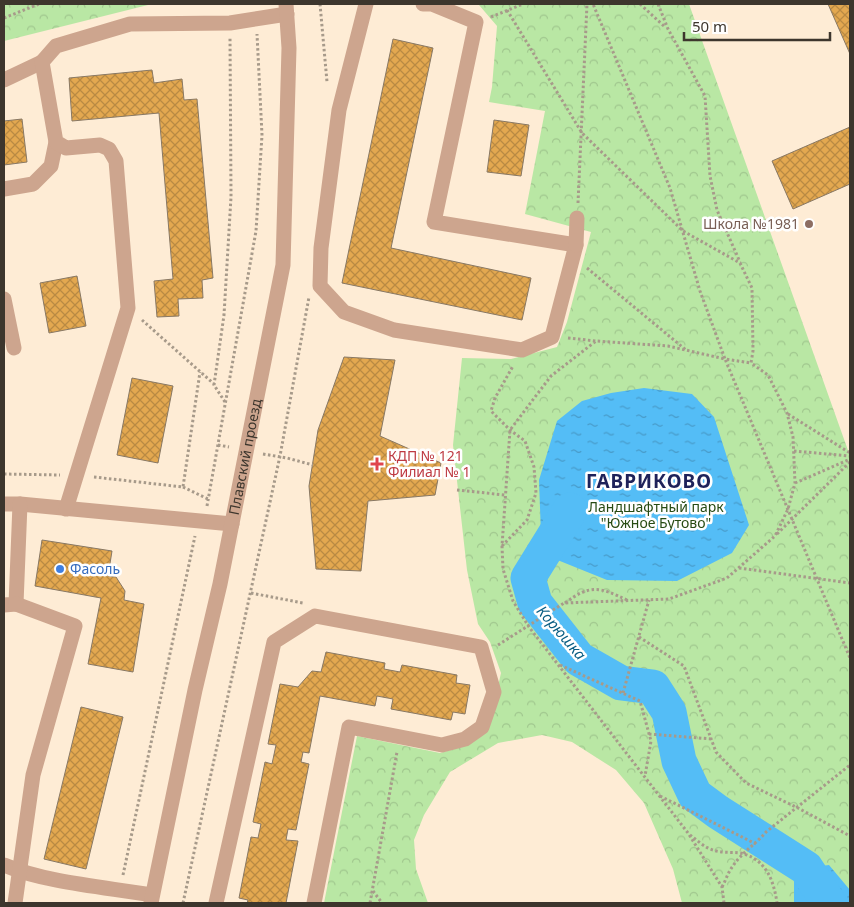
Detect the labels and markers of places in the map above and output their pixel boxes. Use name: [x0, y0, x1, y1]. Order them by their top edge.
place label: Школа №1981: [703, 214, 799, 233]
marker: Школа №1981: [803, 218, 815, 230]
place label: КДП № 121 Филиал № 1: [388, 446, 471, 481]
marker: КДП № 121 Филиал № 1: [370, 457, 384, 471]
place label: Фасоль: [70, 559, 120, 578]
marker: Фасоль: [54, 563, 66, 575]

